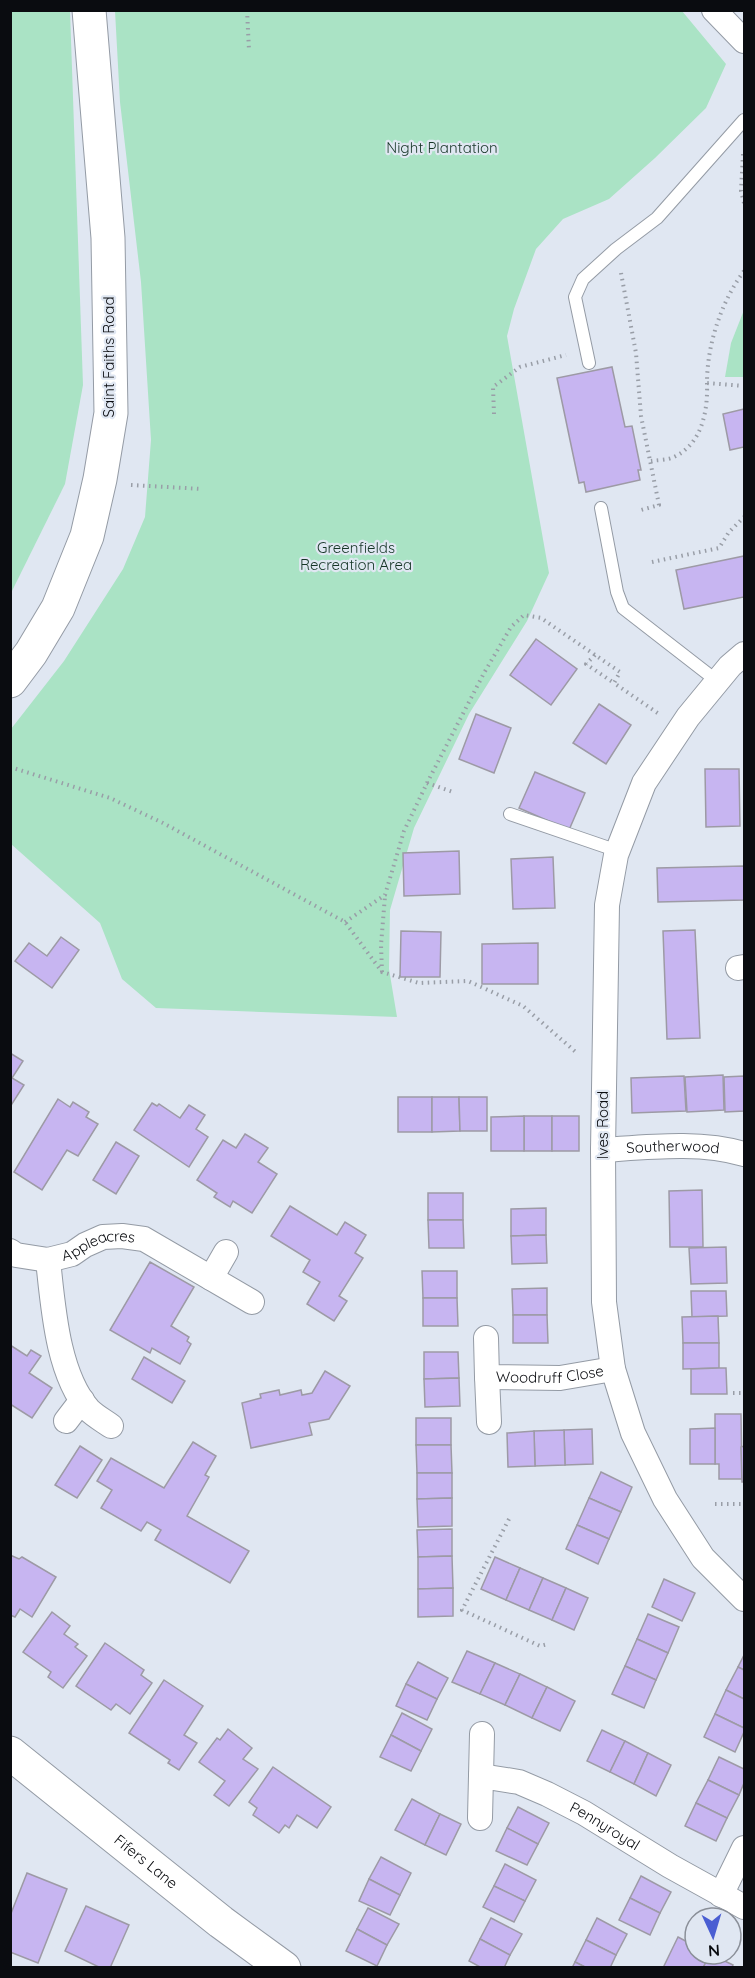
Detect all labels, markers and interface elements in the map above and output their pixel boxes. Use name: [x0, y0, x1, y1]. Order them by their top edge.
park label: Night Plantation: [386, 138, 498, 157]
street label: Saint Faiths Road: [99, 296, 118, 418]
park label: Greenfields Recreation Area: [300, 538, 412, 574]
street label: Ives Road: [593, 1091, 612, 1159]
street label: Southerwood: [626, 1136, 721, 1158]
street label: Appleacres: [60, 1226, 136, 1265]
street label: Woodruff Close: [496, 1361, 605, 1387]
street label: Pennyroyal: [567, 1797, 644, 1854]
street label: Fifers Lane: [110, 1830, 182, 1893]
north arrow: [683, 1906, 743, 1966]
text: N: [707, 1941, 721, 1961]

